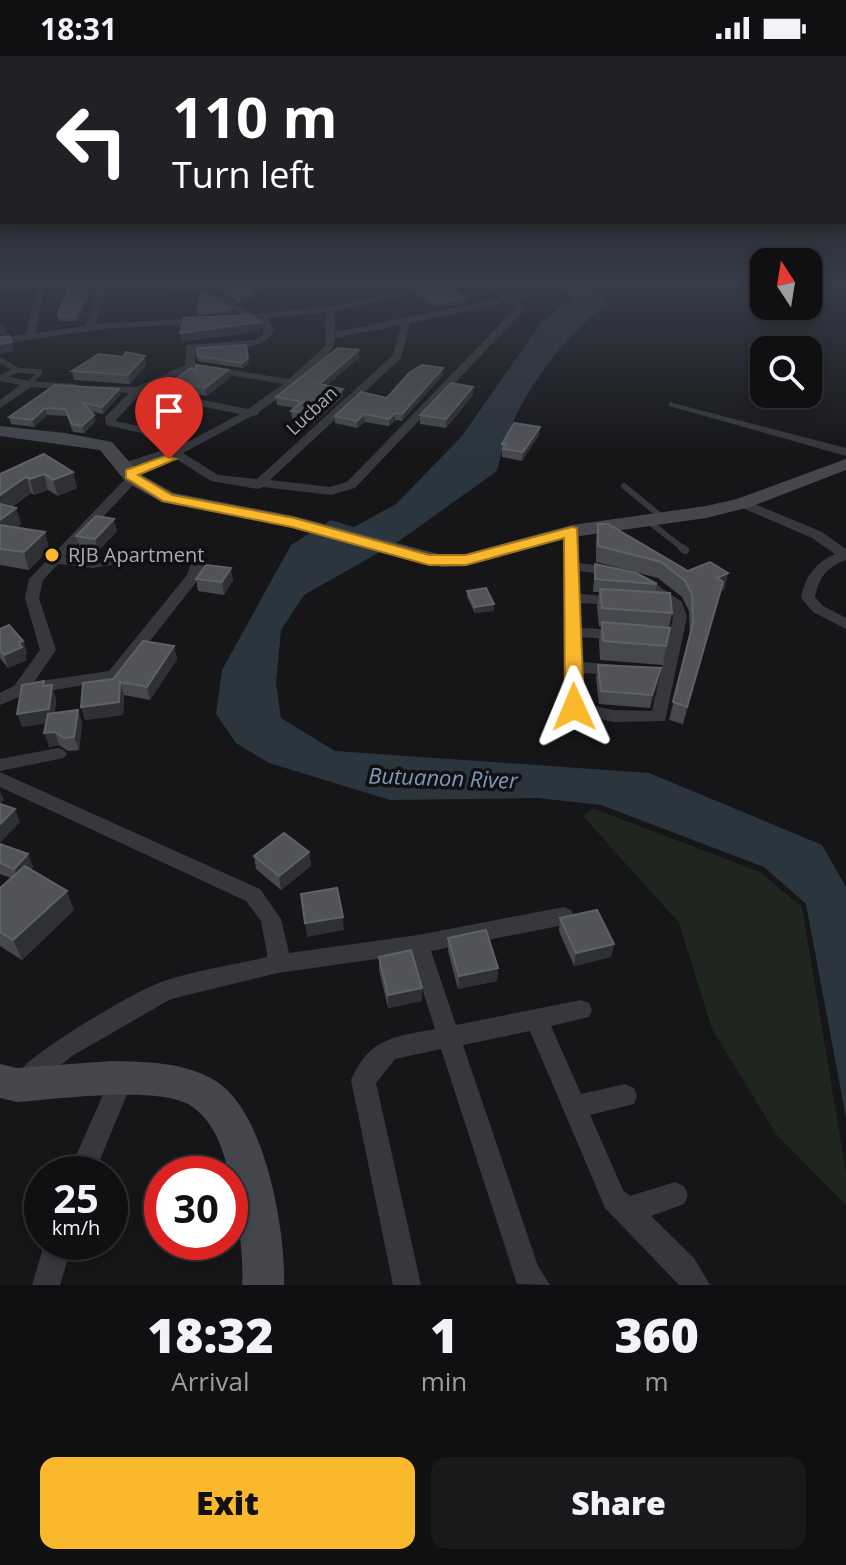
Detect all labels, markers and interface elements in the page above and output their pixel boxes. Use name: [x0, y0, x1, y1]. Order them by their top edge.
text: 18:31: [40, 8, 117, 49]
text: 110 m: [172, 78, 338, 154]
icon: left: [40, 88, 144, 192]
text: Turn left: [172, 150, 314, 199]
north arrow: [750, 248, 822, 320]
map controls: [750, 248, 822, 408]
button: search: [750, 336, 822, 408]
pin: [135, 377, 203, 459]
street label: Lucban: [281, 381, 342, 440]
icon: arrive: [147, 389, 191, 433]
place label: RJB Apartment: [68, 541, 204, 568]
marker: RJB Apartment: [43, 546, 61, 564]
position arrow: [532, 665, 616, 749]
water label: Butuanon River: [368, 759, 520, 795]
speed limit sign: 30: [144, 1156, 248, 1260]
text: 25: [53, 1170, 99, 1225]
text: km/h: [52, 1214, 100, 1241]
text: 18:32: [147, 1302, 274, 1367]
text: 1: [430, 1302, 458, 1367]
text: 360: [614, 1302, 699, 1367]
text: Arrival: [171, 1363, 249, 1399]
text: min: [421, 1363, 467, 1399]
text: m: [645, 1363, 669, 1399]
button: Exit: [40, 1457, 415, 1549]
button: Share: [431, 1457, 806, 1549]

